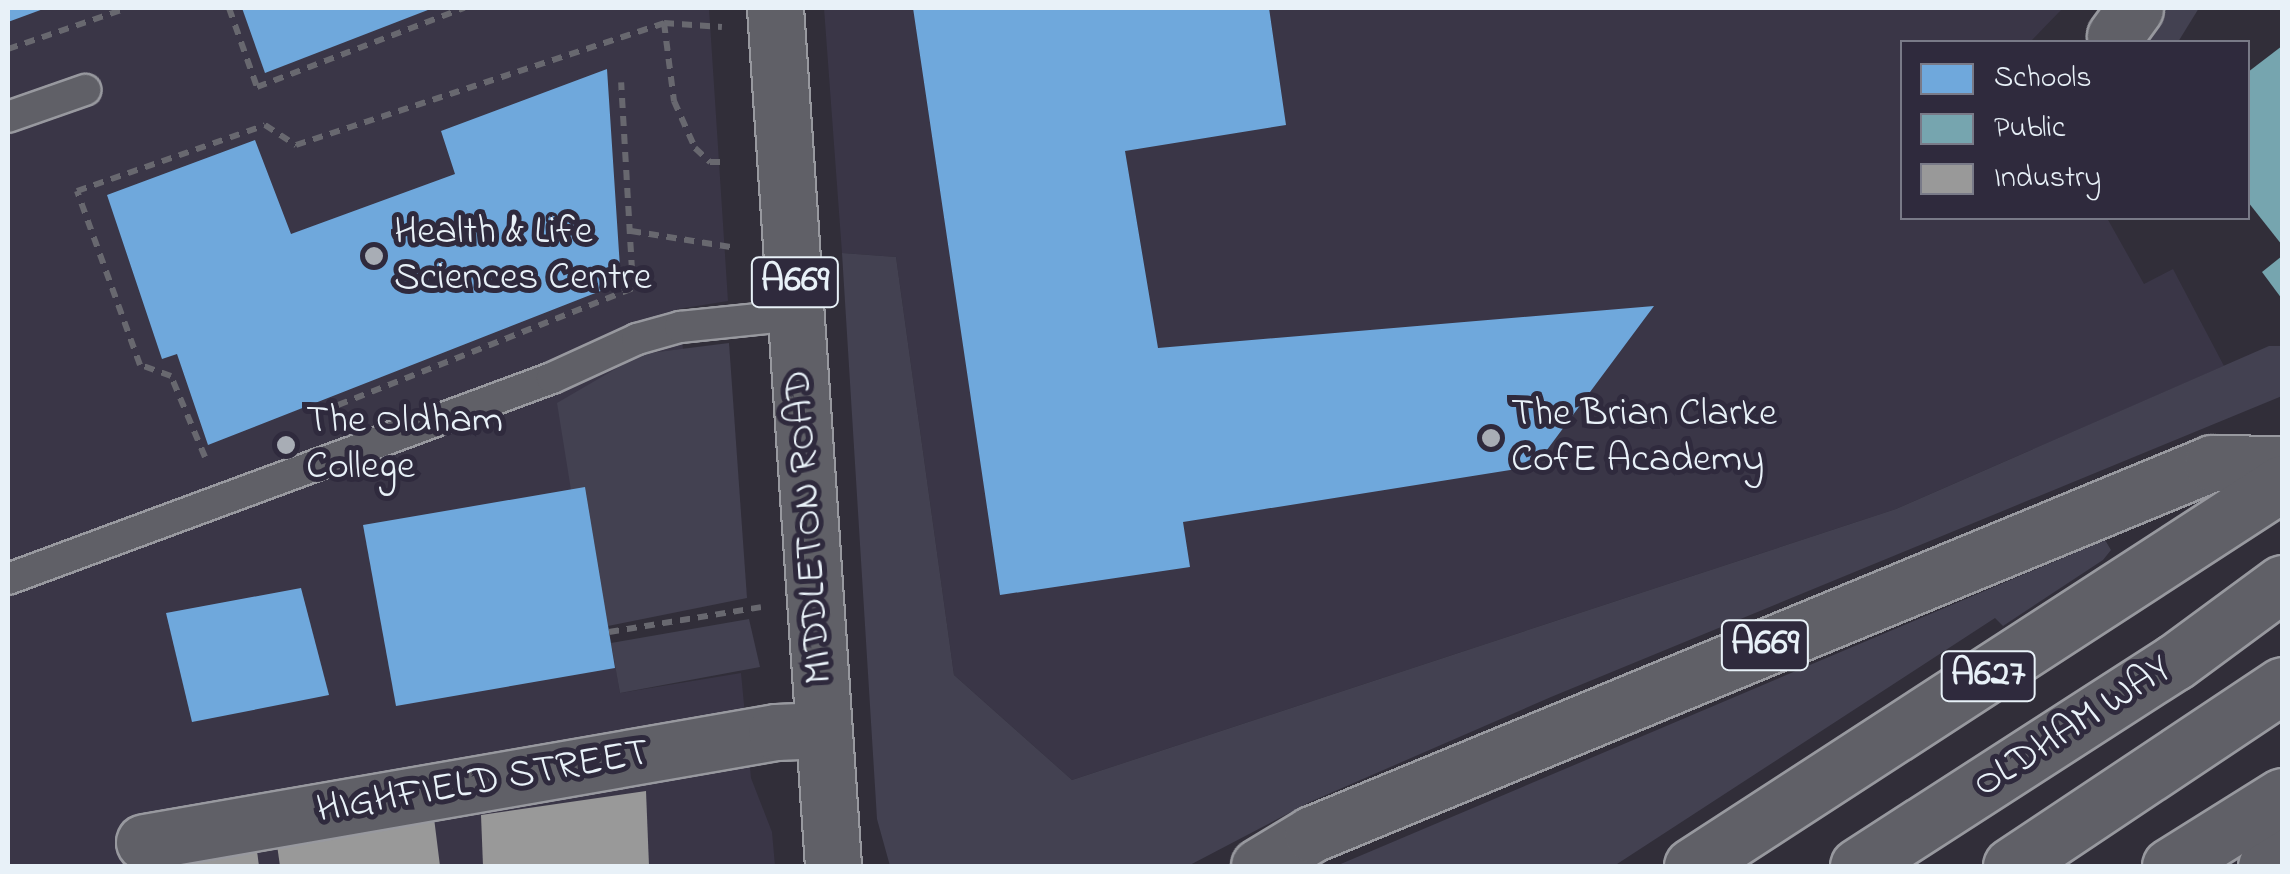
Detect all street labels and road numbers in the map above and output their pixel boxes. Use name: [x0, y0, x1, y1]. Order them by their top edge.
road number: A669: [750, 249, 840, 315]
street label: MIDDLETON ROAD: [775, 368, 845, 686]
road number: A669: [1720, 612, 1810, 678]
road number: A627: [1940, 643, 2036, 709]
street label: OLDHAM WAY: [1965, 646, 2181, 810]
street label: HIGHFIELD STREET: [313, 730, 653, 836]

